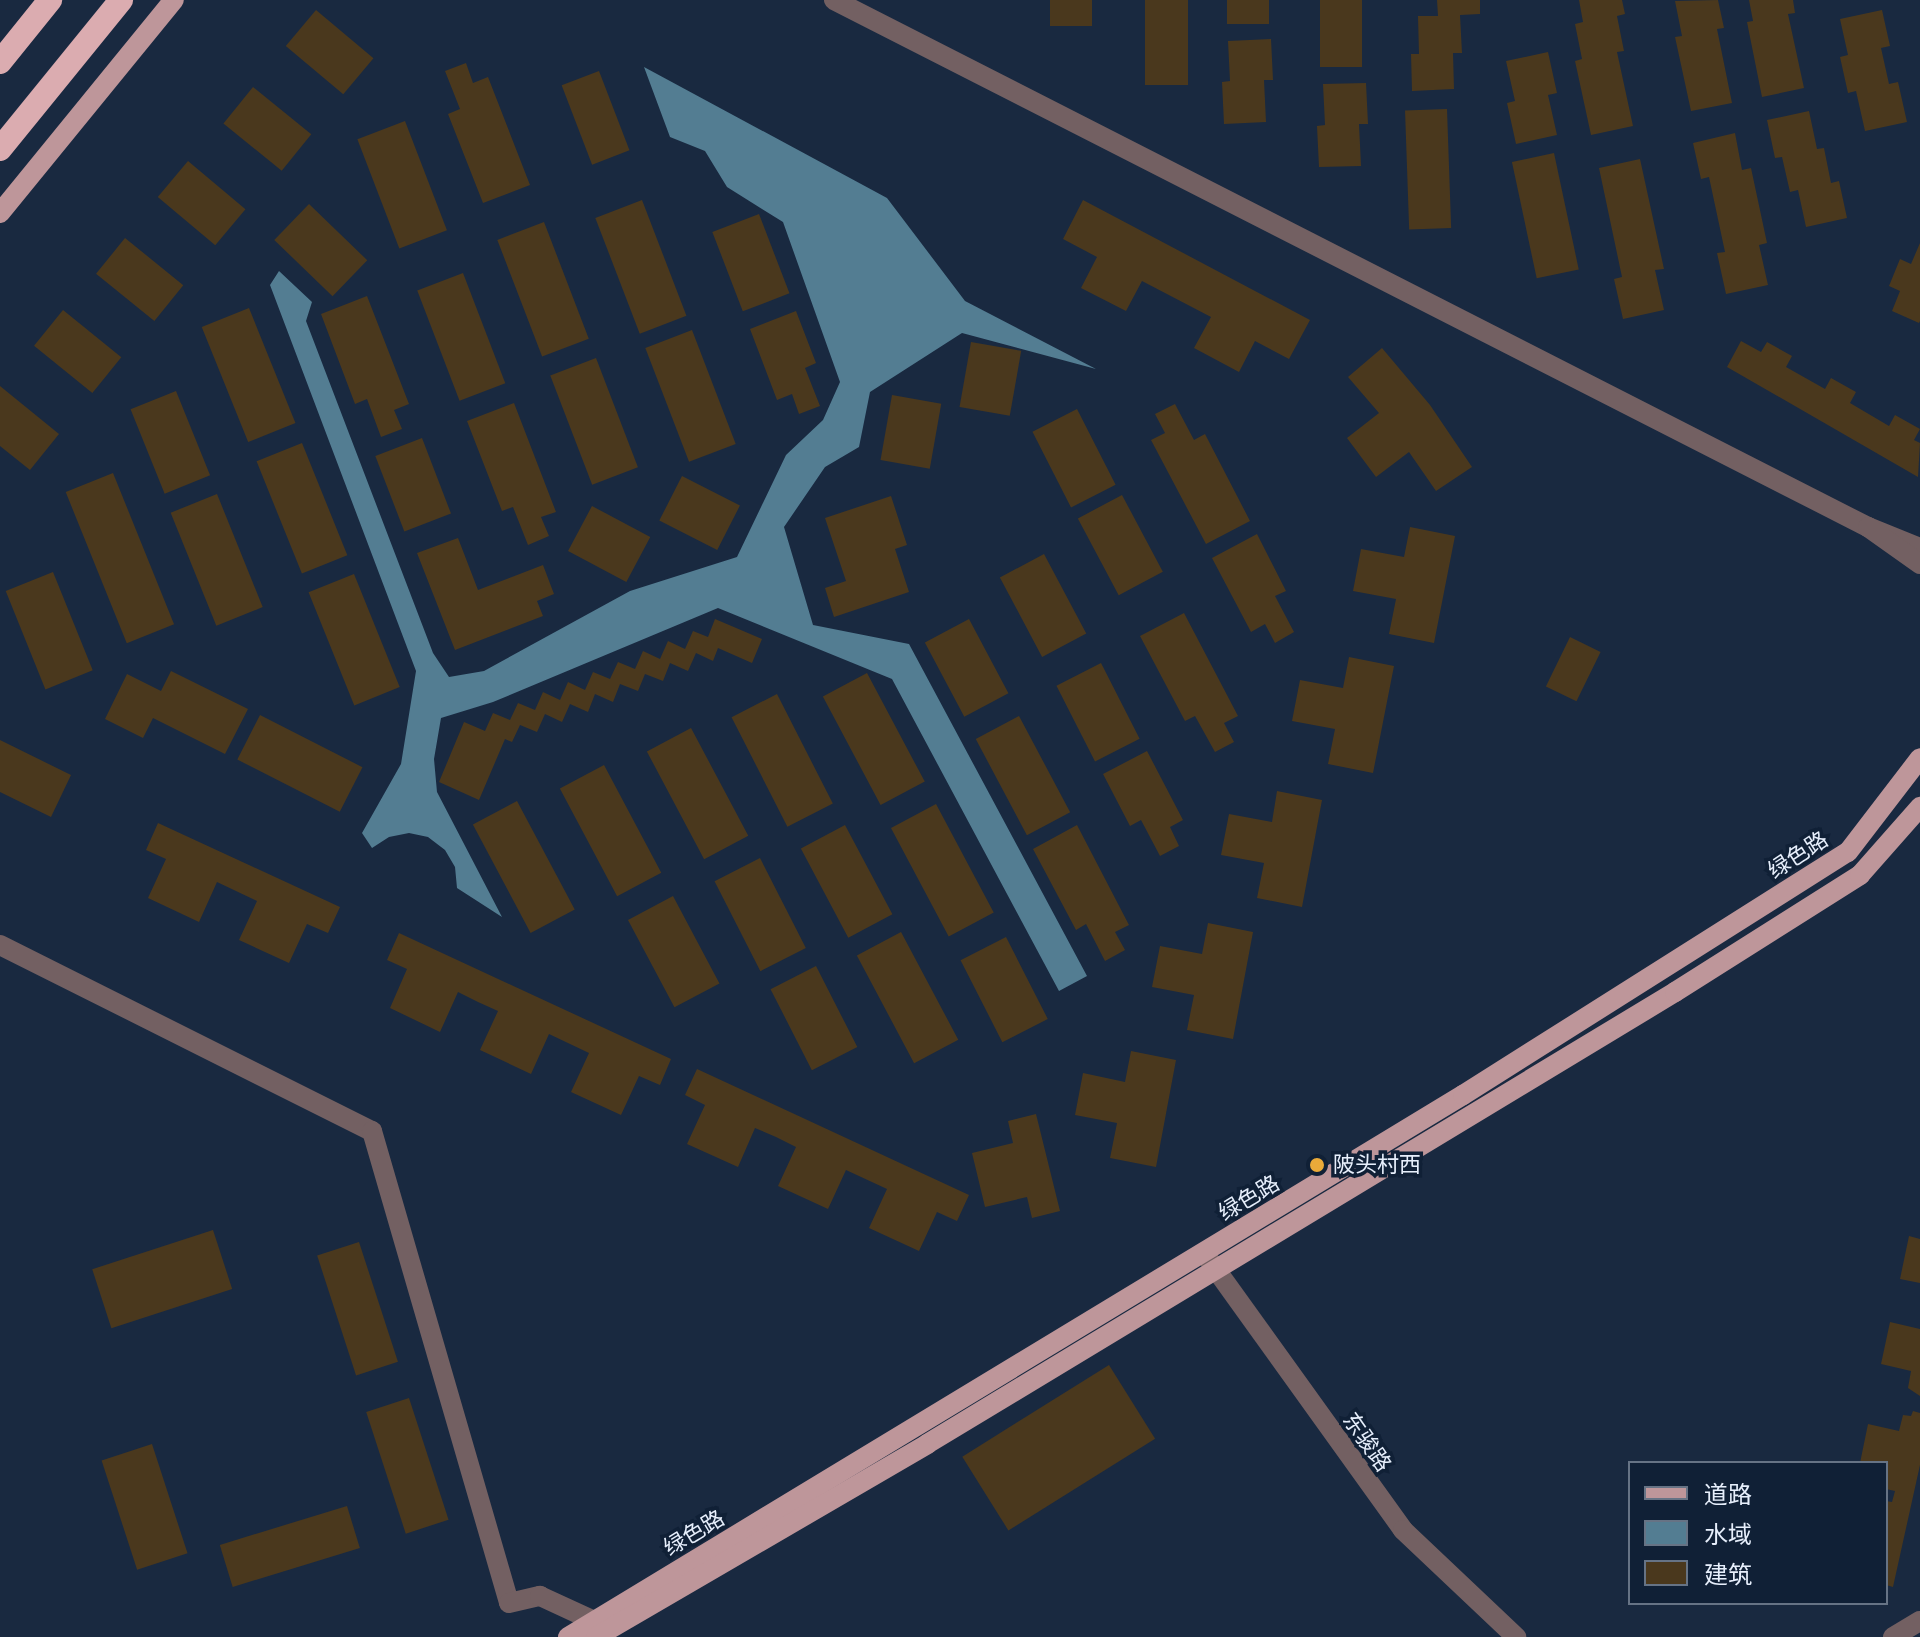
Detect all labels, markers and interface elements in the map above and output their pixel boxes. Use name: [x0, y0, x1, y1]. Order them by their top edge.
street label: 绿色路: [1763, 826, 1833, 884]
place label: 陂头村西: [1333, 1152, 1421, 1178]
marker: 陂头村西: [1308, 1156, 1326, 1174]
street label: 绿色路: [1214, 1170, 1284, 1226]
street label: 东骏路: [1337, 1407, 1397, 1477]
legend: [1628, 1461, 1888, 1605]
text: 道路: [1704, 1478, 1752, 1511]
street label: 绿色路: [659, 1505, 729, 1561]
text: 水域: [1704, 1518, 1752, 1551]
text: 建筑: [1704, 1558, 1752, 1591]

